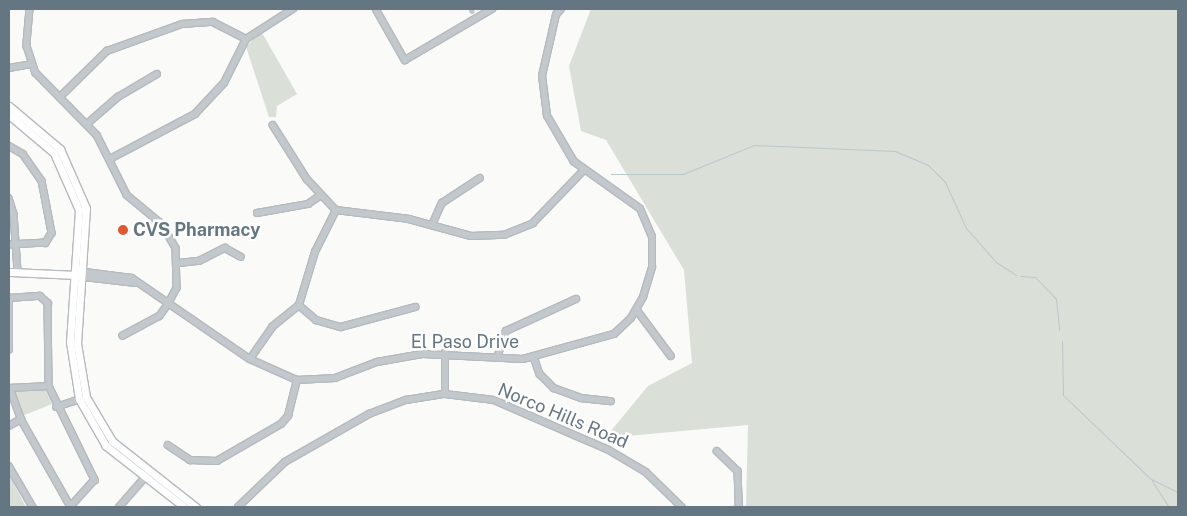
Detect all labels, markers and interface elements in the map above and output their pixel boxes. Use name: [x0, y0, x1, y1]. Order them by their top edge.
place label: CVS Pharmacy: [133, 219, 260, 241]
marker: CVS Pharmacy: [117, 224, 129, 236]
street label: El Paso Drive: [411, 331, 519, 353]
street label: Norco Hills Road: [495, 379, 631, 453]

